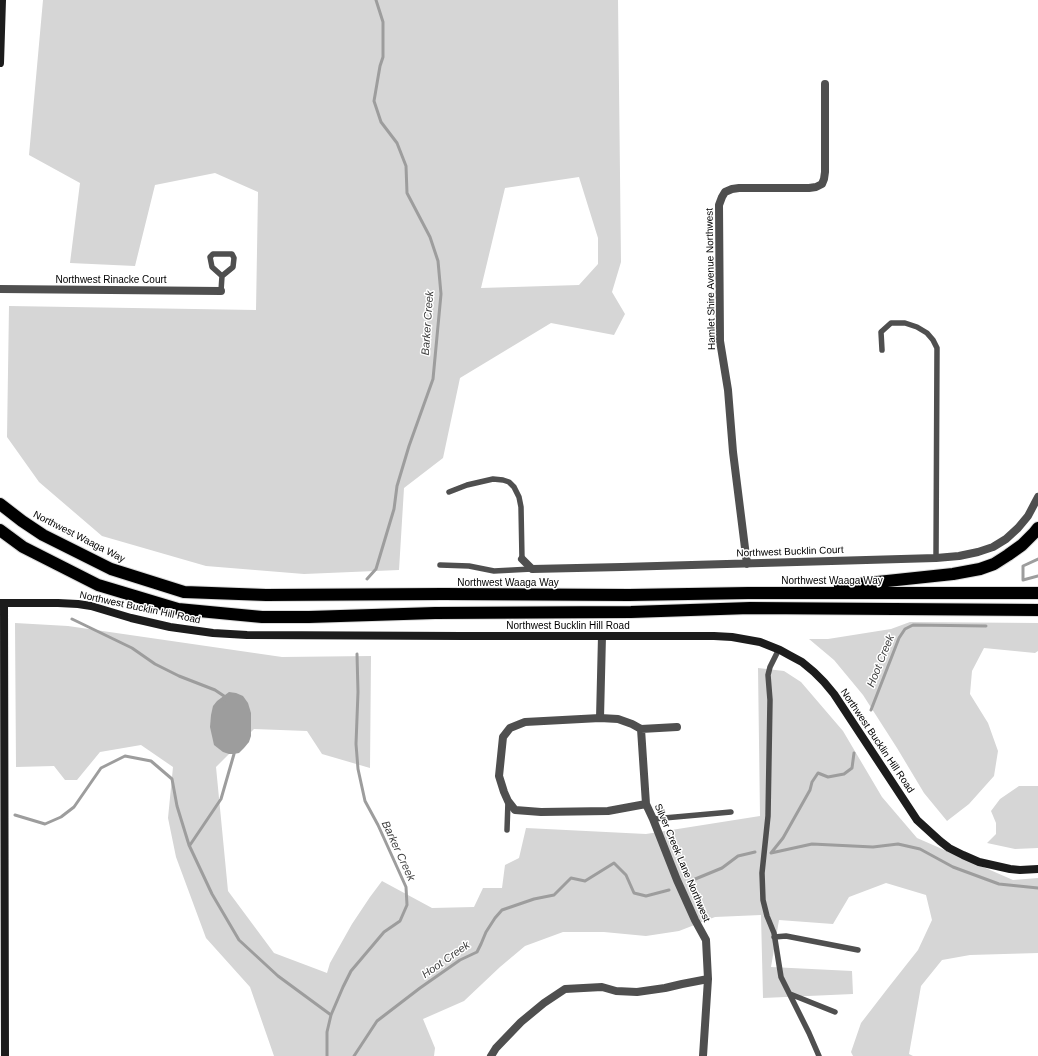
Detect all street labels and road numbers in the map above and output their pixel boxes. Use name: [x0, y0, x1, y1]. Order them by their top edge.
street label: Hamlet Shire Avenue Northwest: [704, 208, 718, 350]
street label: Northwest Rinacke Court: [55, 274, 167, 286]
street label: Northwest Waaga Way: [31, 509, 127, 565]
street label: Northwest Bucklin Court: [736, 544, 844, 560]
street label: Northwest Waaga Way: [781, 575, 883, 587]
street label: Northwest Waaga Way: [457, 577, 559, 589]
street label: Northwest Bucklin Hill Road: [78, 589, 202, 627]
street label: Northwest Bucklin Hill Road: [506, 620, 630, 632]
street label: Northwest Bucklin Hill Road: [838, 687, 916, 795]
street label: Silver Creek Lane Northwest: [652, 802, 712, 924]

